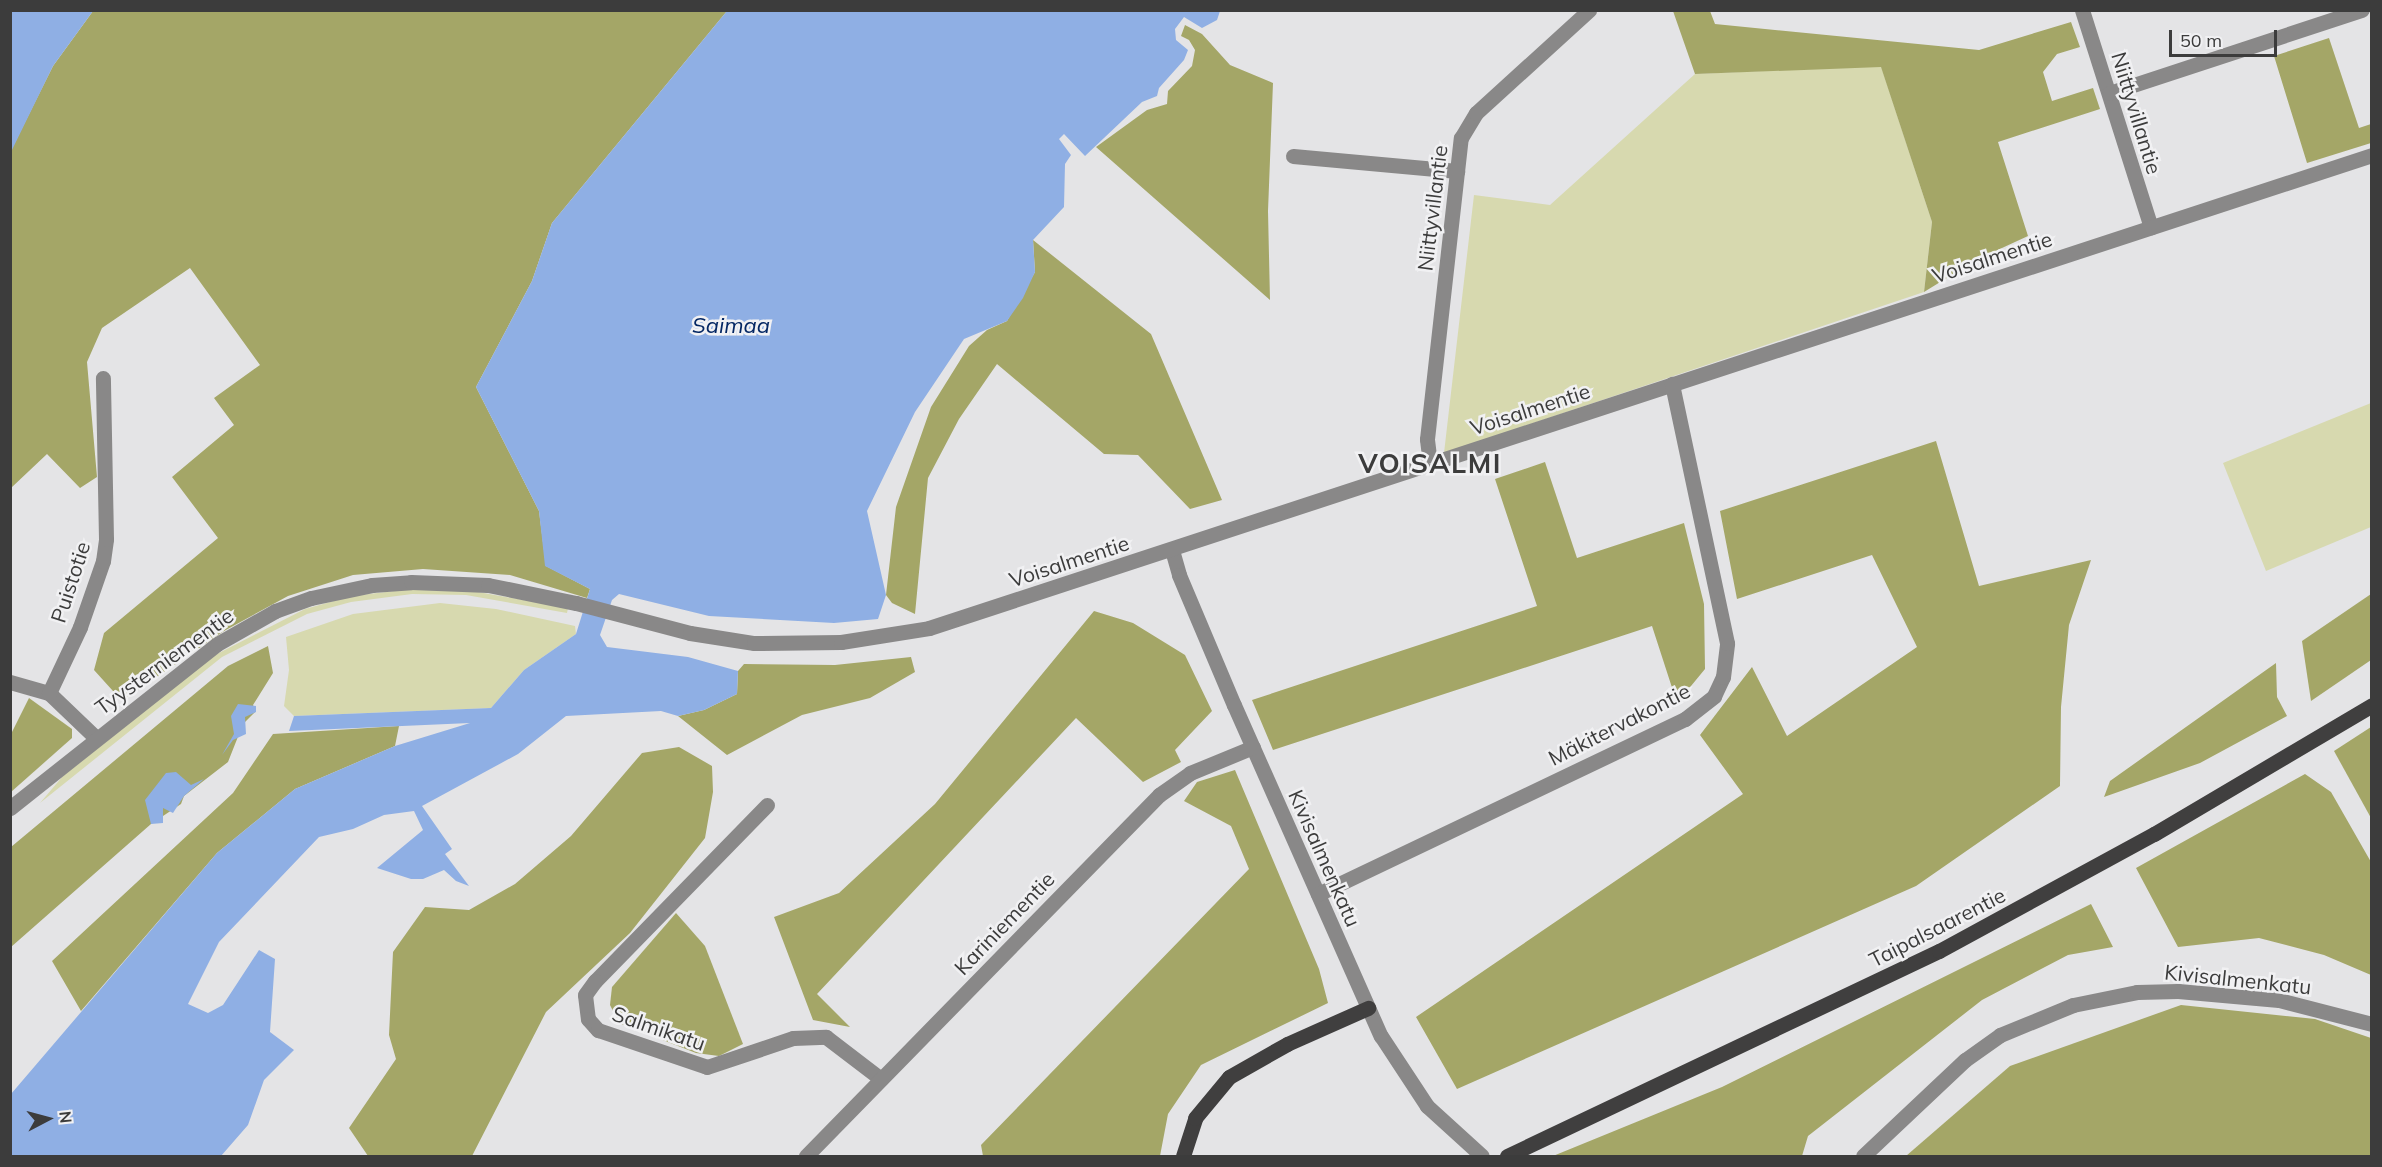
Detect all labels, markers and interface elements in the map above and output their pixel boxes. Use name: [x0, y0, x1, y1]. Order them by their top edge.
scale bar: [2172, 18, 2280, 56]
text: 50 m: [2180, 29, 2222, 52]
street label: Niittyvillantie: [2106, 49, 2168, 177]
street label: Niittyvillantie: [1412, 144, 1452, 272]
street label: Voisalmentie: [1929, 226, 2055, 288]
water label: Saimaa: [692, 313, 770, 339]
street label: Voisalmentie: [1467, 378, 1593, 440]
district label: VOISALMI: [1358, 448, 1502, 480]
street label: Voisalmentie: [1006, 530, 1132, 592]
street label: Puistotie: [45, 538, 95, 626]
street label: Tyysterniementie: [90, 602, 238, 720]
street label: Mäkitervakontie: [1544, 677, 1694, 771]
street label: Kivisalmenkatu: [1284, 786, 1366, 930]
street label: Kariniementie: [949, 866, 1059, 980]
street label: Taipalsaarentie: [1865, 882, 2009, 972]
street label: Kivisalmenkatu: [2163, 959, 2313, 999]
street label: Salmikatu: [609, 1000, 709, 1056]
north arrow: [18, 1089, 78, 1149]
text: N: [55, 1110, 76, 1124]

